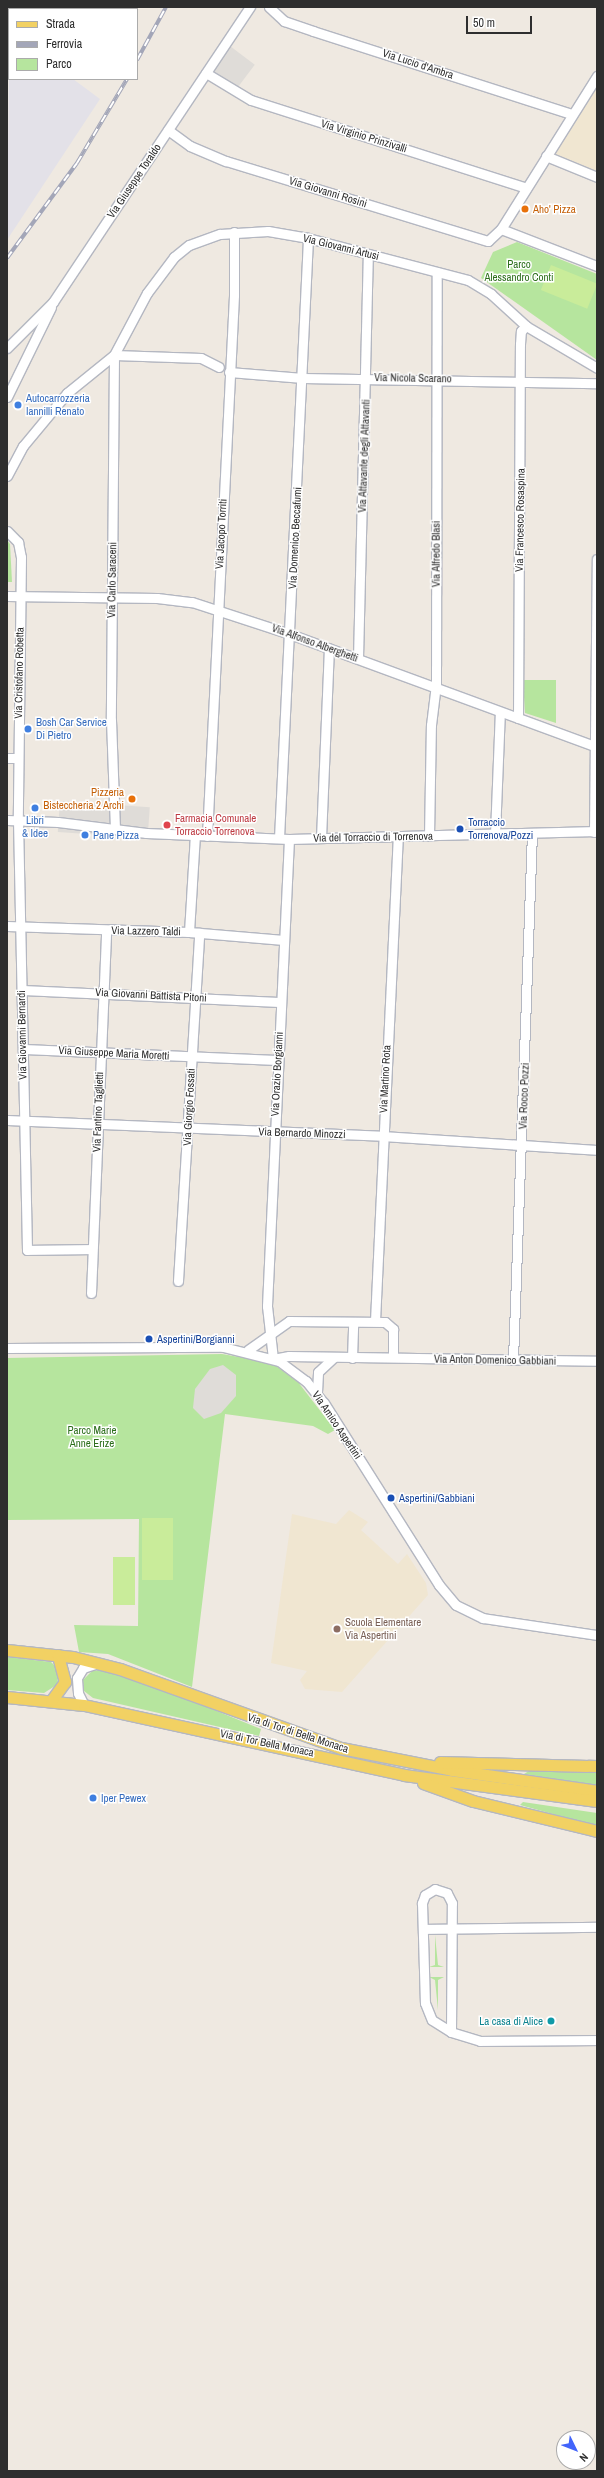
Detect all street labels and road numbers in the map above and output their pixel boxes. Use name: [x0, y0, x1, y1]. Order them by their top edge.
street label: Via Lucio d'Ambra: [381, 46, 455, 82]
street label: Via Virginio Prinzivalli: [319, 117, 409, 155]
street label: Via Giuseppe Toraldo: [104, 141, 164, 221]
street label: Via Giovanni Rosini: [287, 174, 369, 210]
street label: Via Giovanni Artusi: [301, 231, 381, 263]
street label: Via Nicola Scarano: [374, 371, 452, 385]
street label: Via Attavante degli Attavanti: [355, 399, 373, 513]
street label: Via Francesco Rosaspina: [512, 468, 528, 572]
street label: Via Domenico Beccafumi: [286, 487, 304, 589]
street label: Via Jacopo Torriti: [213, 498, 229, 570]
street label: Via Alfredo Blasi: [429, 520, 443, 588]
street label: Via Carlo Saraceni: [105, 542, 119, 618]
street label: Via Alfonso Alberghetti: [269, 621, 361, 665]
street label: Via Cristofano Robetta: [12, 627, 26, 719]
street label: Via del Torraccio di Torrenova: [313, 829, 433, 845]
street label: Via Lazzero Taldi: [111, 924, 181, 938]
street label: Via Giovanni Battista Pitoni: [95, 985, 207, 1005]
street label: Via Giovanni Bernardi: [15, 990, 29, 1080]
street label: Via Orazio Borgianni: [268, 1031, 286, 1117]
street label: Via Giuseppe Maria Moretti: [58, 1044, 170, 1062]
street label: Via Martino Rota: [377, 1045, 393, 1113]
street label: Via Rocco Pozzi: [516, 1063, 532, 1129]
street label: Via Giorgio Fossati: [180, 1068, 198, 1146]
street label: Via Fantino Taglietti: [90, 1072, 106, 1152]
street label: Via Bernardo Minozzi: [258, 1125, 346, 1141]
street label: Via Anton Domenico Gabbiani: [434, 1352, 556, 1368]
street label: Via Amico Aspertini: [309, 1388, 365, 1462]
street label: Via di Tor di Bella Monaca: [246, 1710, 350, 1756]
street label: Via di Tor Bella Monaca: [219, 1727, 315, 1759]

